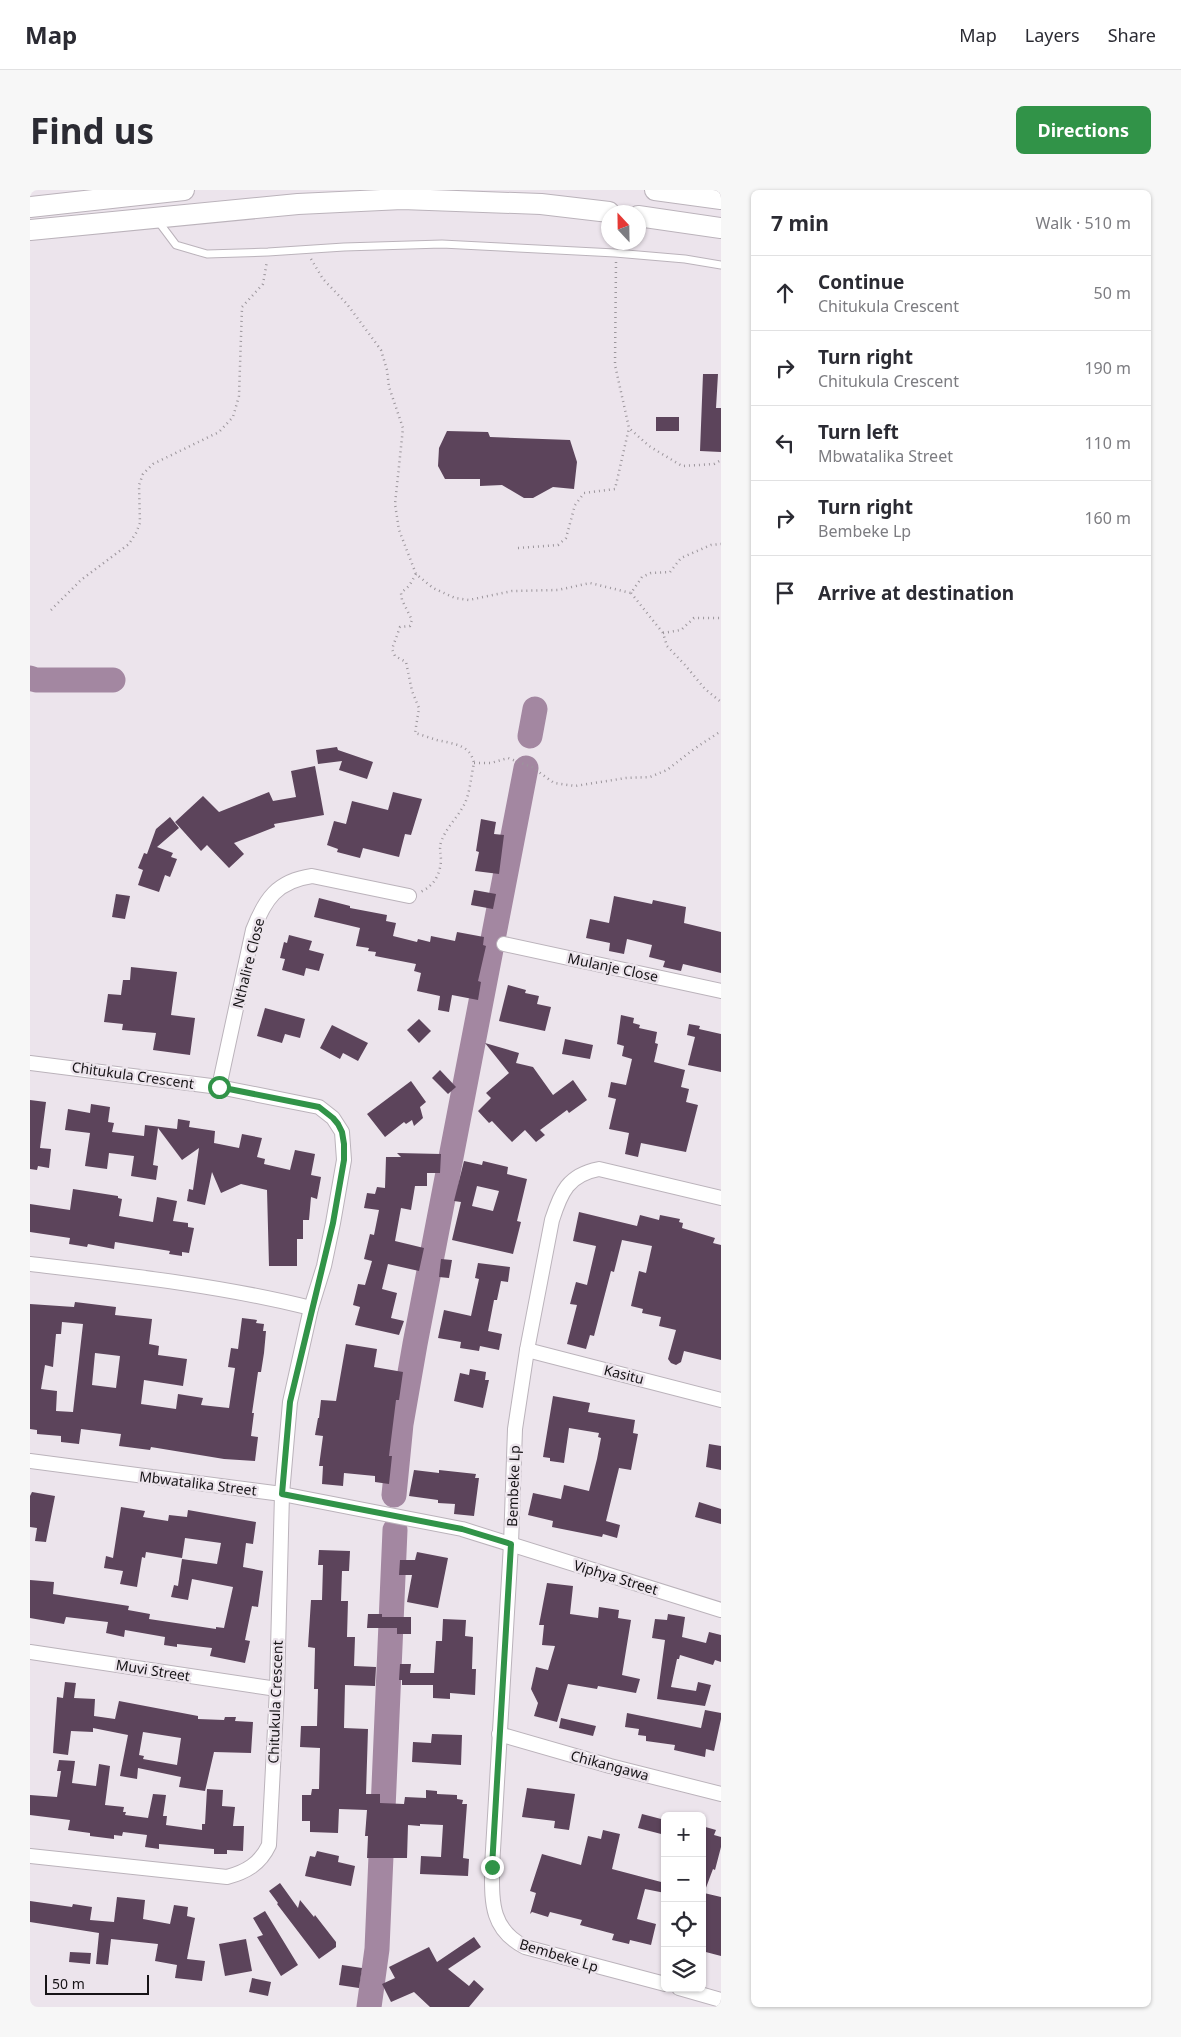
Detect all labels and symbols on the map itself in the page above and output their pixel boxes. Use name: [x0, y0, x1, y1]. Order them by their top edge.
north arrow: [601, 205, 646, 250]
street label: Nthalire Close: [228, 916, 268, 1010]
street label: Mulanje Close: [566, 948, 660, 986]
street label: Chitukula Crescent: [71, 1057, 195, 1093]
route start: [208, 1076, 231, 1099]
street label: Kasitu: [602, 1360, 646, 1388]
street label: Bembeke Lp: [502, 1445, 524, 1527]
street label: Mbwatalika Street: [138, 1466, 258, 1500]
street label: Viphya Street: [572, 1555, 660, 1599]
street label: Chitukula Crescent: [263, 1640, 287, 1764]
street label: Muvi Street: [115, 1655, 191, 1685]
street label: Chikangawa: [569, 1745, 651, 1785]
route end: [481, 1856, 504, 1879]
street label: Bembeke Lp: [517, 1934, 601, 1976]
scale bar: [45, 1972, 149, 1995]

